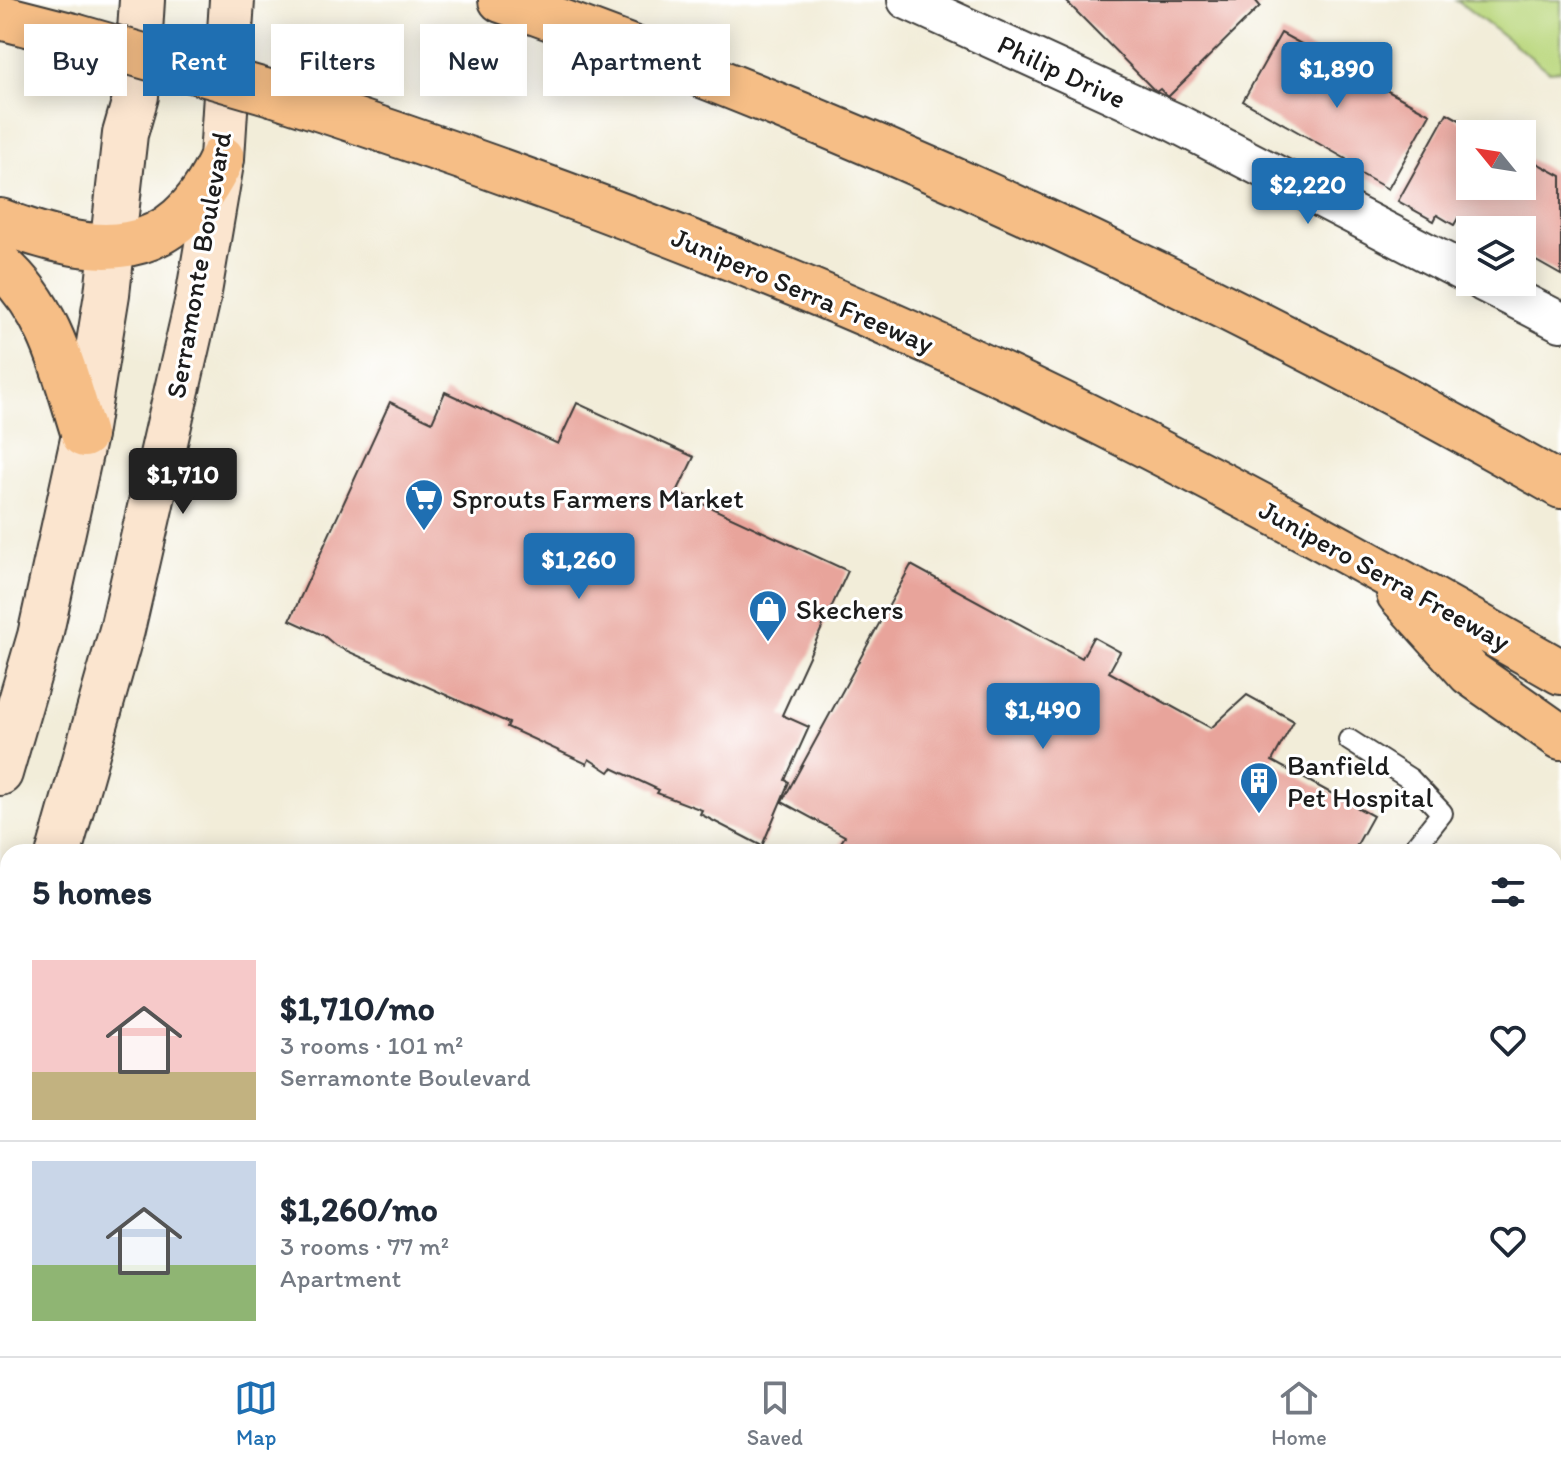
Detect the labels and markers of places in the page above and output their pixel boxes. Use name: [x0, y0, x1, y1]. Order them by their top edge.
pin: $1,890: [1272, 42, 1402, 110]
pin: $2,220: [1243, 158, 1373, 226]
pin: $1,710: [118, 448, 248, 516]
supermarket icon: Sprouts Farmers Market: [403, 477, 445, 532]
place label: Sprouts Farmers Market: [452, 481, 744, 515]
pin: $1,260: [514, 533, 644, 601]
shop icon: Skechers: [747, 588, 789, 643]
place label: Skechers: [796, 592, 904, 626]
pin: $1,490: [978, 683, 1108, 751]
place label: Banfield Pet Hospital: [1287, 748, 1433, 814]
building icon: Banfield Pet Hospital: [1238, 760, 1280, 815]

